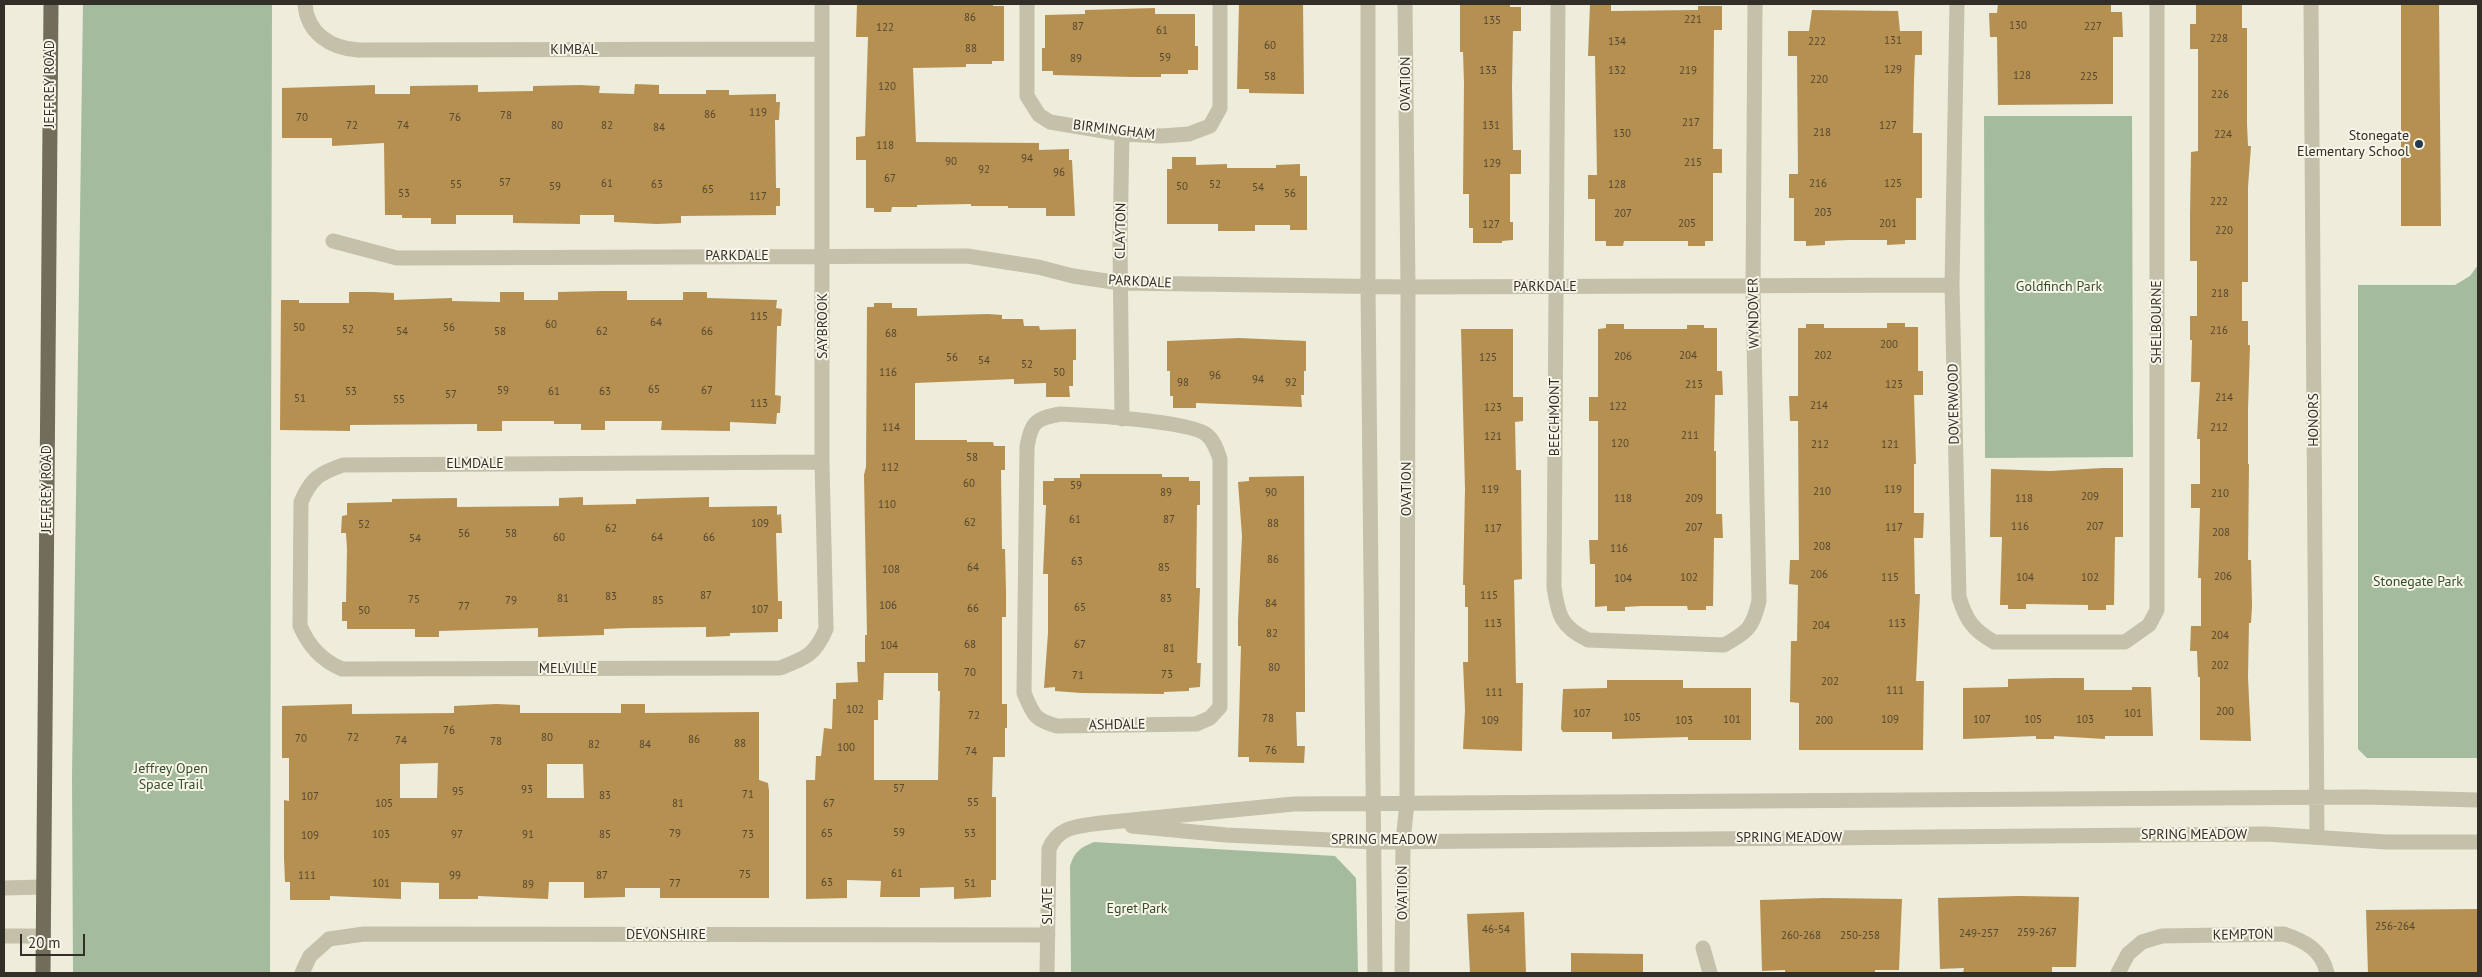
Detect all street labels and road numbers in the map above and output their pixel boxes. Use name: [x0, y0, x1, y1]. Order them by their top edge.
street label: JEFFREY ROAD: [42, 40, 58, 128]
street label: KIMBAL: [550, 42, 598, 58]
street label: OVATION: [1398, 57, 1414, 111]
street label: BIRMINGHAM: [1072, 117, 1156, 143]
street label: CLAYTON: [1112, 203, 1130, 259]
street label: PARKDALE: [705, 248, 769, 264]
street label: PARKDALE: [1108, 272, 1172, 292]
street label: WYNDOVER: [1745, 277, 1763, 349]
street label: PARKDALE: [1513, 279, 1577, 295]
street label: SHELBOURNE: [2149, 280, 2165, 364]
street label: SAYBROOK: [815, 293, 831, 359]
street label: DOVERWOOD: [1945, 363, 1963, 445]
street label: BEECHMONT: [1547, 378, 1563, 456]
street label: HONORS: [2306, 393, 2322, 447]
street label: JEFFREY ROAD: [39, 445, 55, 533]
street label: ELMDALE: [446, 456, 504, 472]
street label: OVATION: [1399, 462, 1415, 516]
street label: MELVILLE: [539, 661, 597, 677]
street label: ASHDALE: [1088, 716, 1146, 734]
street label: SPRING MEADOW: [2141, 827, 2247, 843]
street label: SPRING MEADOW: [1736, 830, 1842, 846]
street label: SPRING MEADOW: [1331, 832, 1437, 848]
street label: OVATION: [1395, 866, 1411, 920]
street label: SLATE: [1040, 887, 1056, 925]
street label: KEMPTON: [2212, 926, 2274, 944]
street label: DEVONSHIRE: [626, 927, 706, 943]

